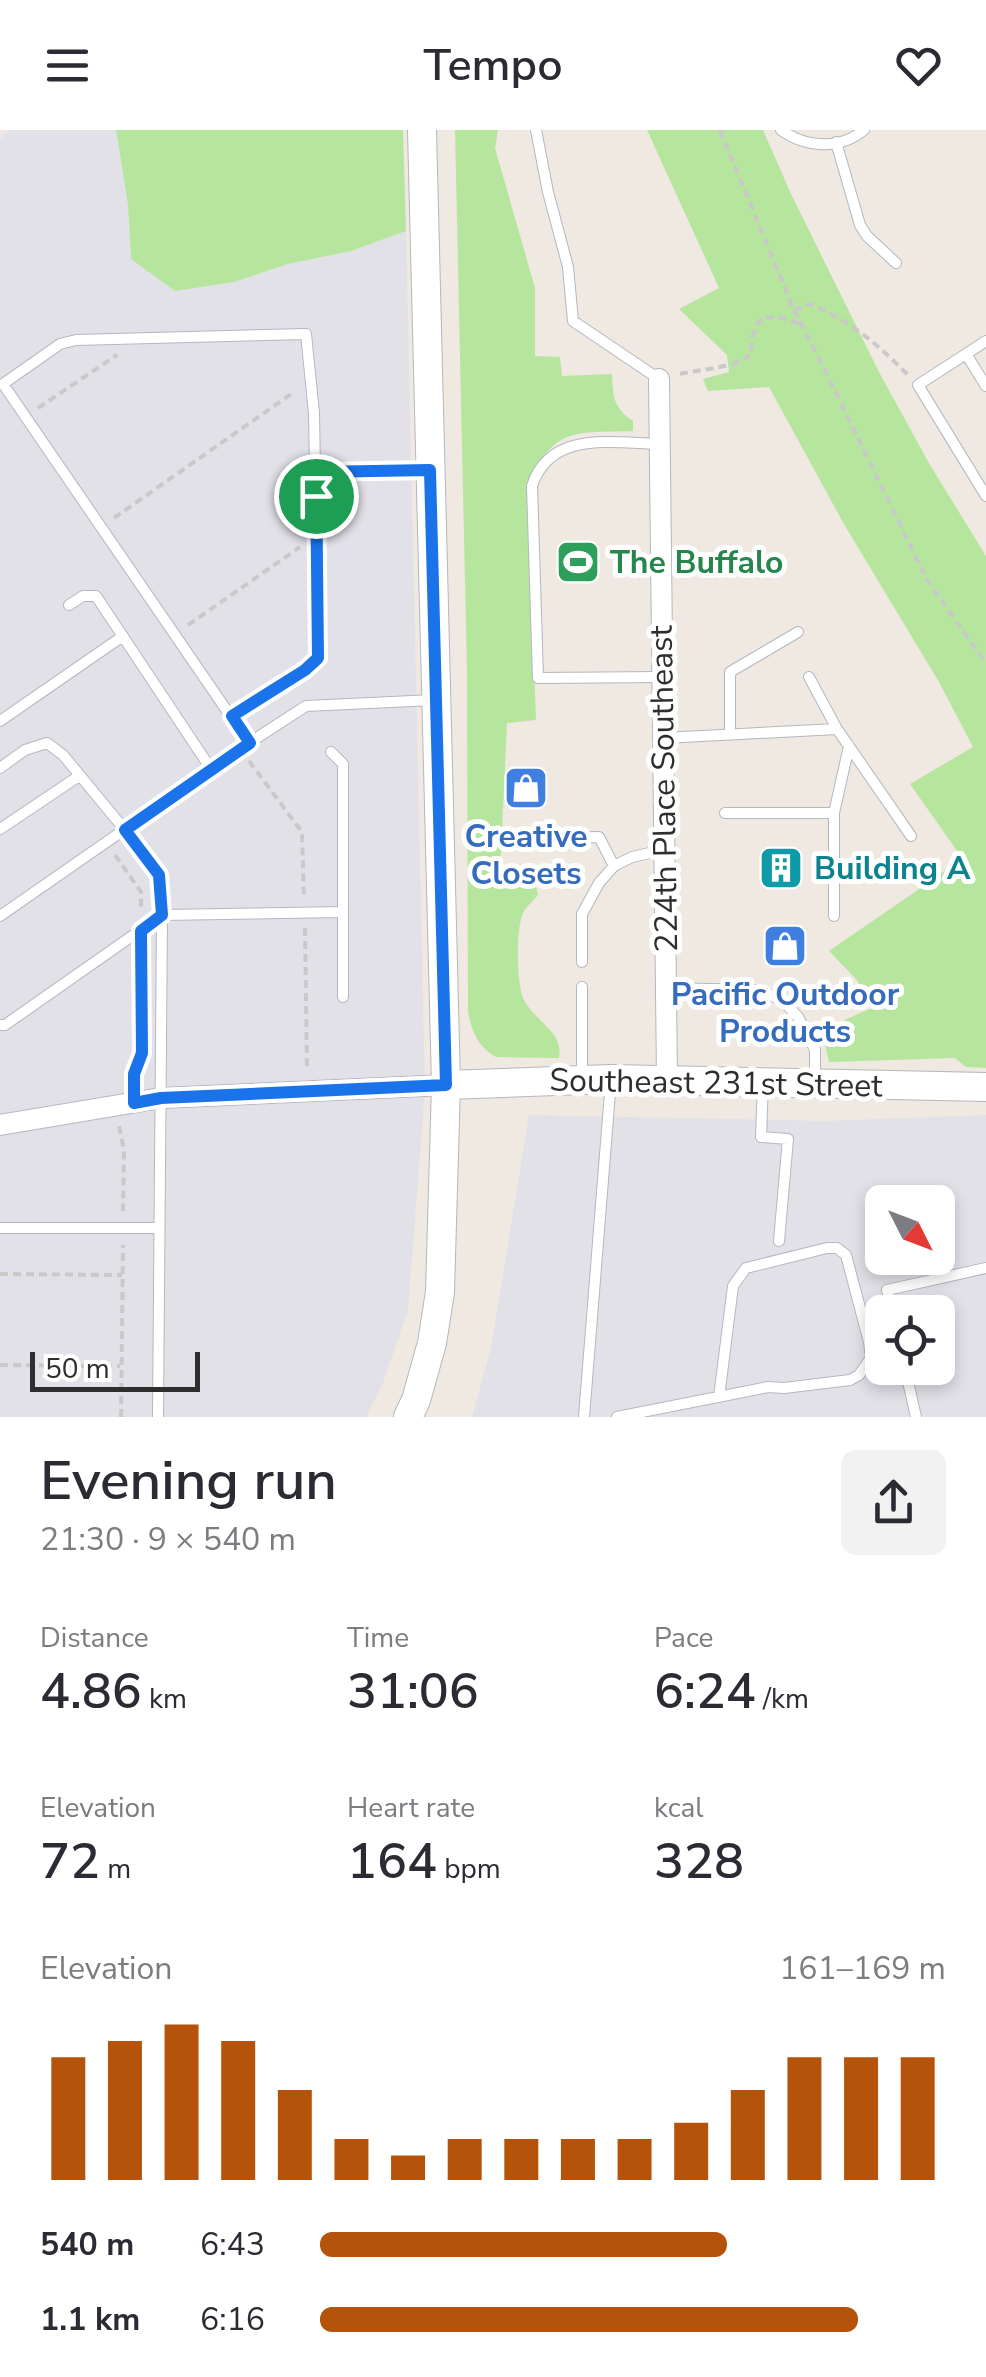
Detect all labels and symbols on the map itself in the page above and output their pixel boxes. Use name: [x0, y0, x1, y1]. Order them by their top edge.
pin: [274, 454, 359, 539]
sports icon: The Buffalo: [555, 539, 601, 585]
place label: The Buffalo: [610, 541, 784, 584]
street label: 224th Place Southeast: [640, 624, 688, 953]
shop icon: Creative Closets: [503, 765, 549, 811]
place label: Creative Closets: [464, 815, 588, 895]
building icon: Building A: [758, 845, 804, 891]
place label: Building A: [814, 847, 971, 890]
shop icon: Pacific Outdoor Products: [762, 923, 808, 969]
place label: Pacific Outdoor Products: [671, 973, 900, 1053]
street label: Southeast 231st Street: [549, 1059, 884, 1107]
north arrow: [865, 1185, 955, 1275]
scale bar: [30, 1347, 200, 1392]

